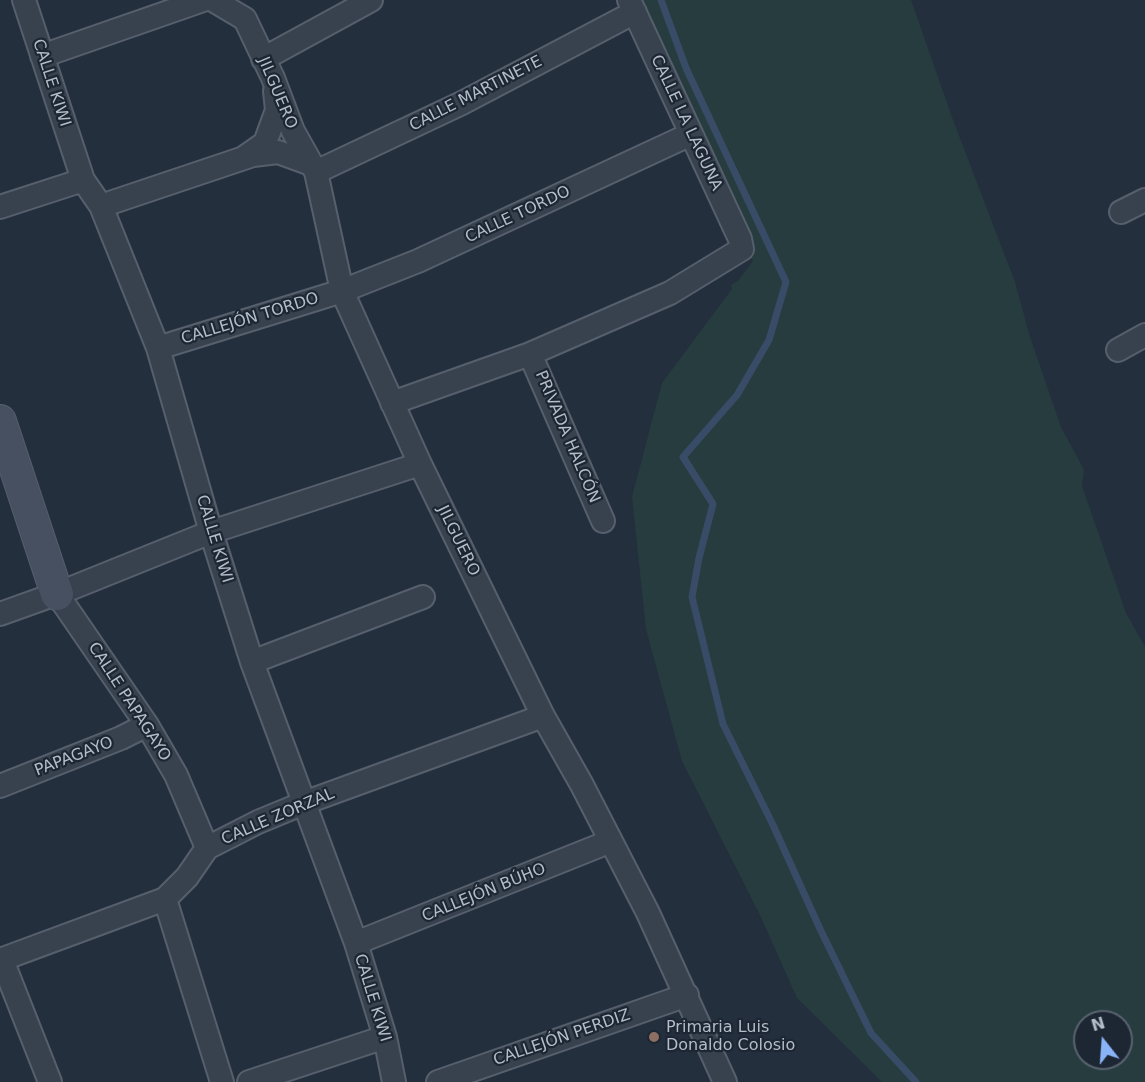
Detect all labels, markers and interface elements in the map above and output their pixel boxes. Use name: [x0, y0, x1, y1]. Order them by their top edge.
street label: CALLE KIWI: [28, 37, 74, 129]
street label: CALLE MARTINETE: [406, 52, 546, 136]
street label: CALLE LA LAGUNA: [646, 52, 726, 194]
street label: JILGUERO: [253, 54, 301, 132]
street label: CALLE TORDO: [462, 182, 574, 248]
street label: CALLEJÓN TORDO: [179, 289, 321, 349]
street label: PRIVADA HALCÓN: [530, 368, 604, 506]
street label: CALLE KIWI: [192, 493, 236, 585]
street label: JILGUERO: [433, 503, 483, 579]
street label: CALLE PAPAGAYO: [83, 639, 175, 765]
street label: PAPAGAYO: [32, 733, 116, 781]
street label: CALLE ZORZAL: [219, 785, 337, 849]
street label: CALLEJÓN BÚHO: [419, 859, 549, 927]
street label: CALLE KIWI: [350, 952, 394, 1044]
street label: CALLEJÓN PERDIZ: [491, 1006, 633, 1070]
north arrow: [1073, 1010, 1133, 1070]
text: N: [1089, 1013, 1107, 1035]
place label: Primaria Luis Donaldo Colosio: [666, 1018, 795, 1056]
marker: Primaria Luis Donaldo Colosio: [647, 1030, 661, 1044]

